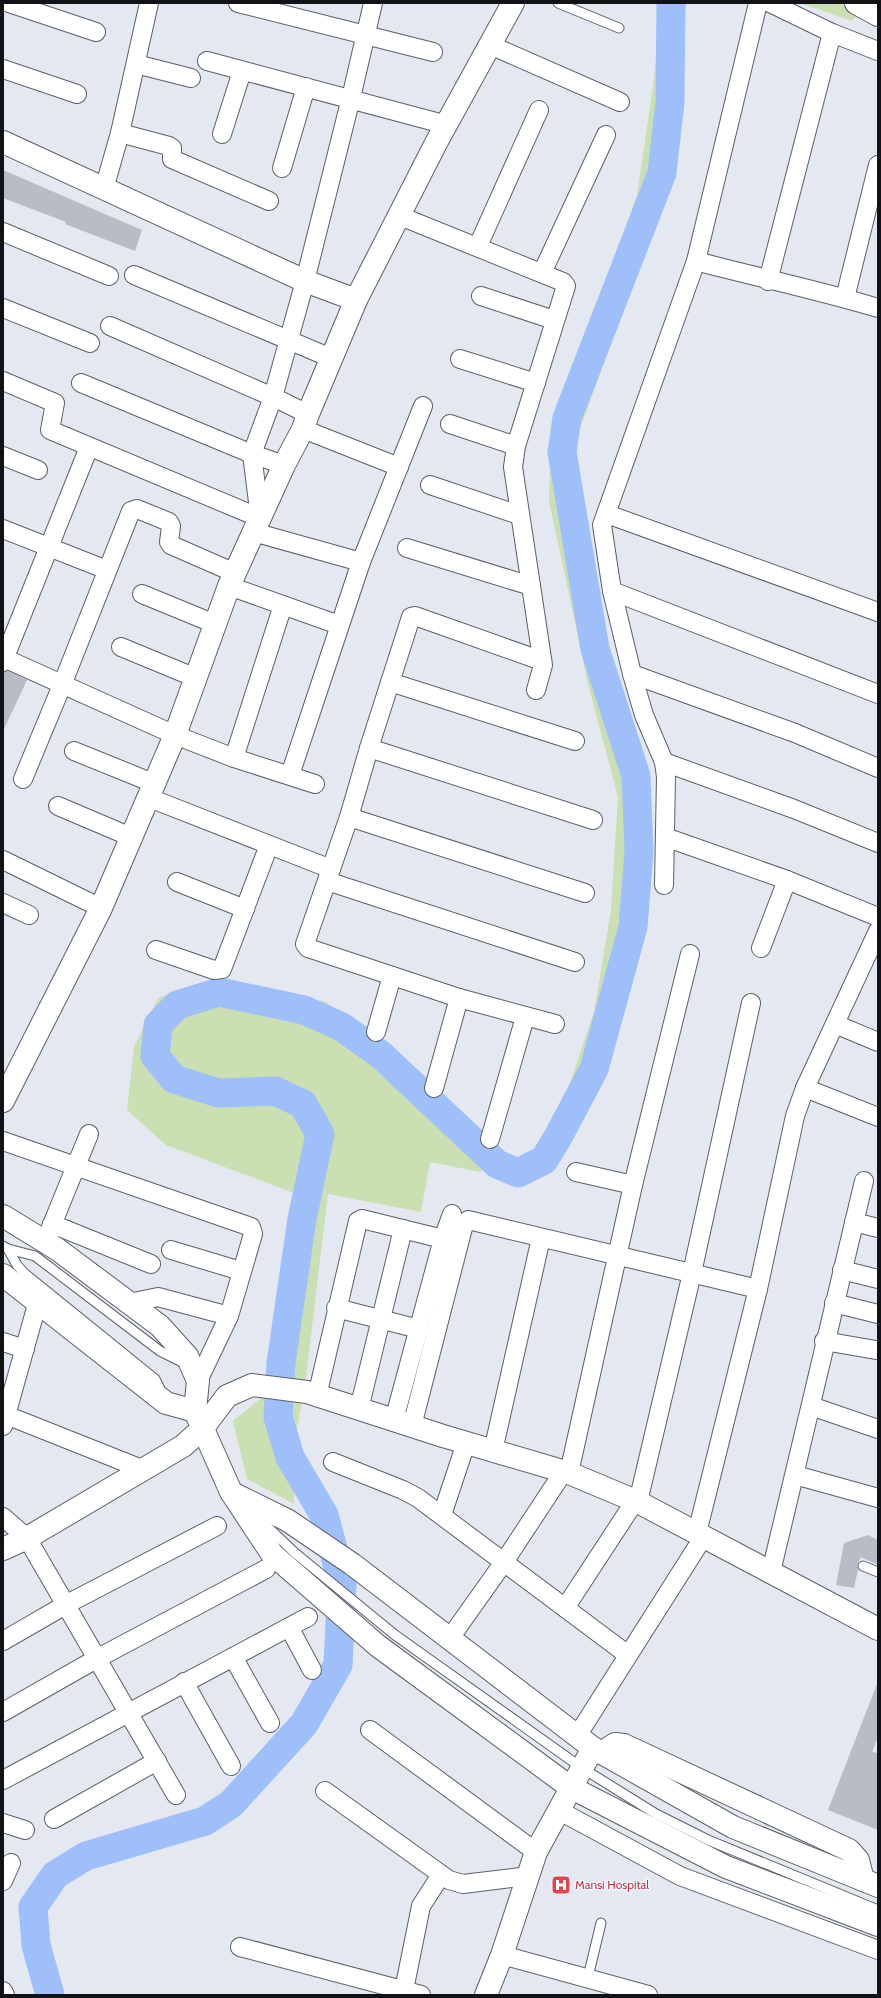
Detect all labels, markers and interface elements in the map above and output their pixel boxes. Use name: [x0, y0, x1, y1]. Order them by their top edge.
hospital icon: Mansi Hospital: [550, 1874, 572, 1896]
place label: Mansi Hospital: [575, 1877, 649, 1892]

